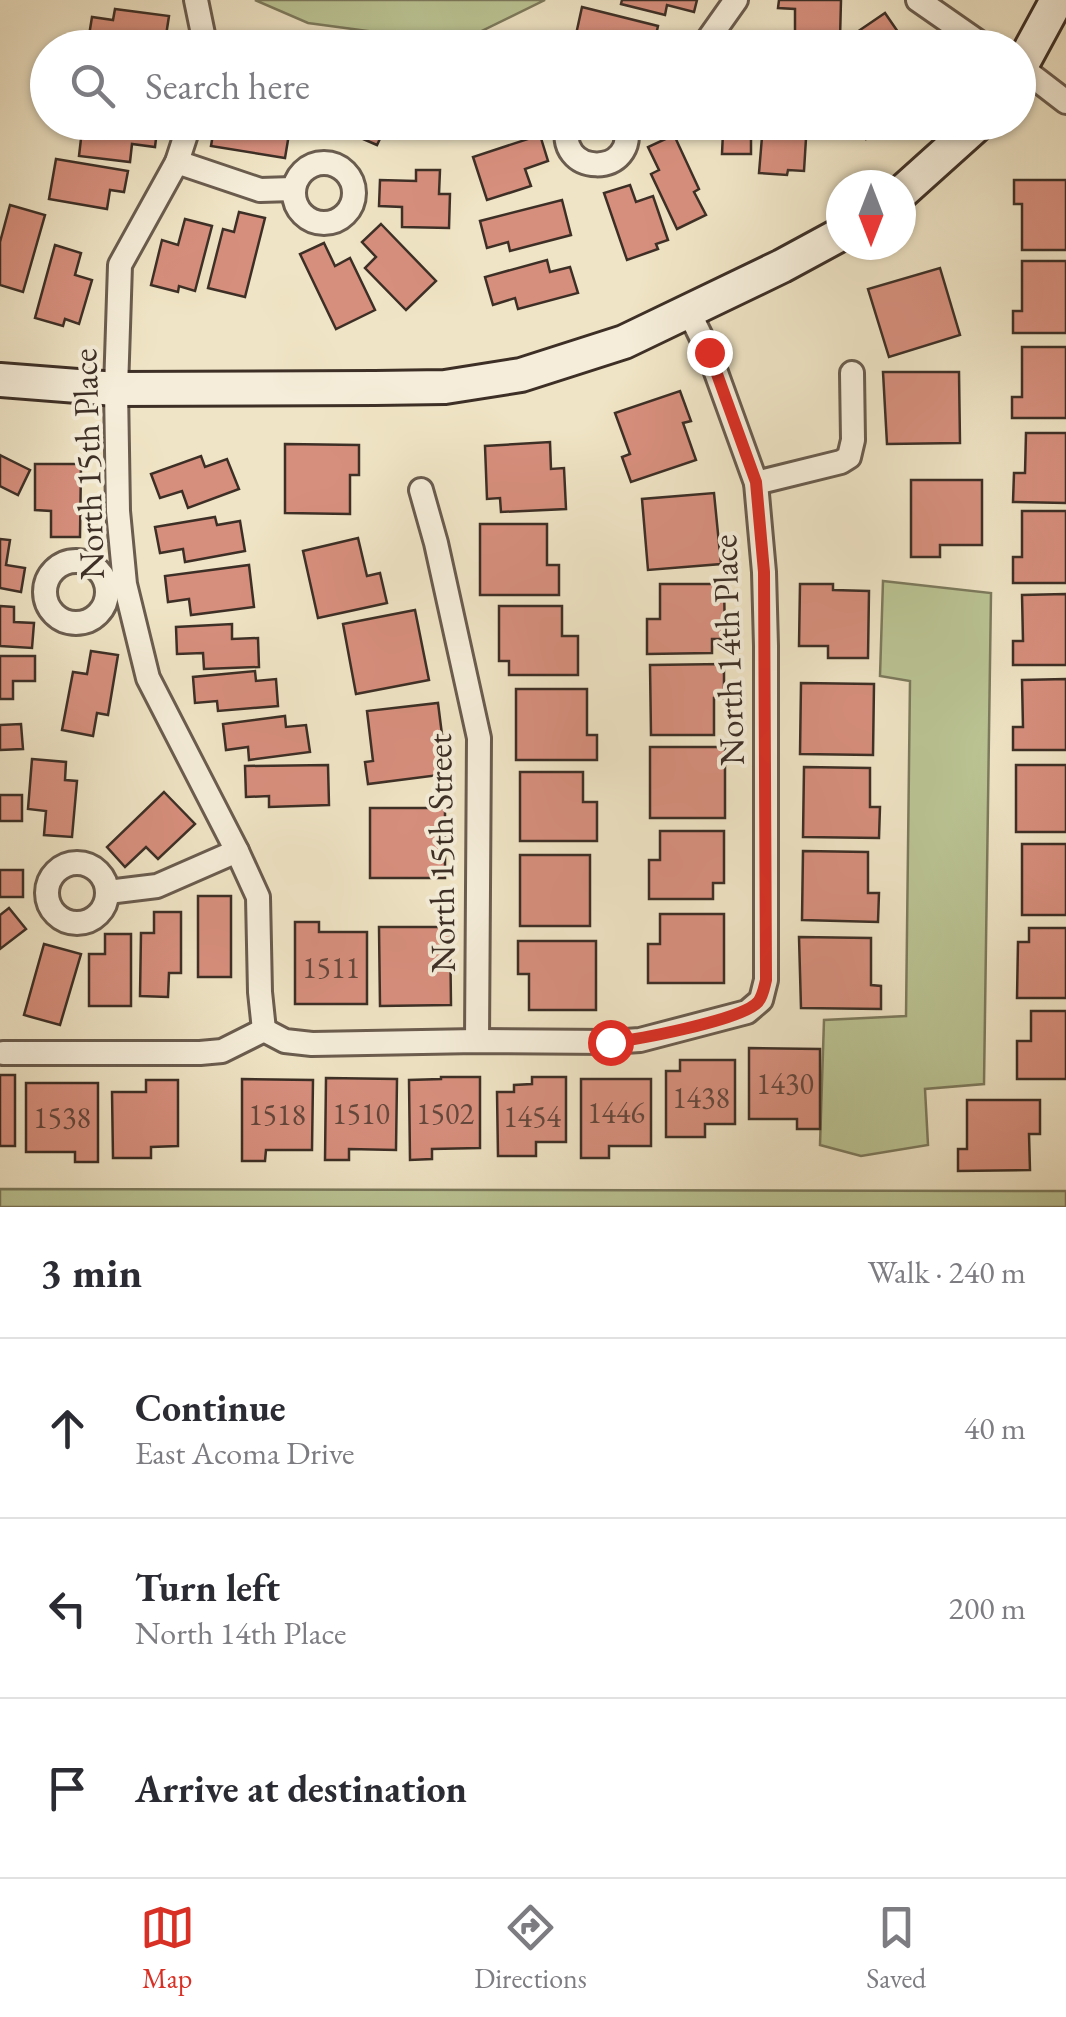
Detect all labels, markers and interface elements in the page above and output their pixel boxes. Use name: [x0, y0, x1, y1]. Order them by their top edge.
search box: [30, 30, 1036, 140]
icon: search: [65, 58, 120, 113]
text: Search here: [145, 61, 310, 110]
north arrow: [826, 170, 916, 260]
route end: [687, 330, 733, 376]
street label: North 15th Place: [61, 348, 114, 580]
street label: North 14th Place: [701, 534, 754, 766]
street label: North 15th Street: [416, 733, 465, 973]
house number: 1511: [302, 948, 360, 987]
route start: [588, 1020, 634, 1066]
house number: 1430: [756, 1064, 814, 1103]
house number: 1438: [672, 1078, 730, 1117]
house number: 1446: [587, 1093, 645, 1132]
house number: 1510: [332, 1094, 390, 1133]
house number: 1502: [416, 1094, 474, 1133]
house number: 1518: [248, 1095, 306, 1134]
house number: 1454: [503, 1097, 561, 1136]
house number: 1538: [33, 1098, 91, 1137]
text: 3 min: [40, 1245, 142, 1300]
text: Walk · 240 m: [868, 1251, 1026, 1293]
text: Continue: [135, 1383, 286, 1432]
icon: ahead: [40, 1401, 95, 1456]
text: 40 m: [964, 1407, 1026, 1449]
text: East Acoma Drive: [135, 1432, 355, 1474]
text: Turn left: [135, 1563, 280, 1612]
icon: left: [40, 1581, 95, 1636]
text: 200 m: [949, 1587, 1026, 1629]
text: North 14th Place: [135, 1612, 346, 1654]
icon: arrive: [40, 1761, 95, 1816]
text: Arrive at destination: [135, 1764, 467, 1813]
tab: Map: [140, 1900, 195, 1996]
tab: Directions: [474, 1900, 587, 1996]
tab: Saved: [866, 1900, 926, 1996]

